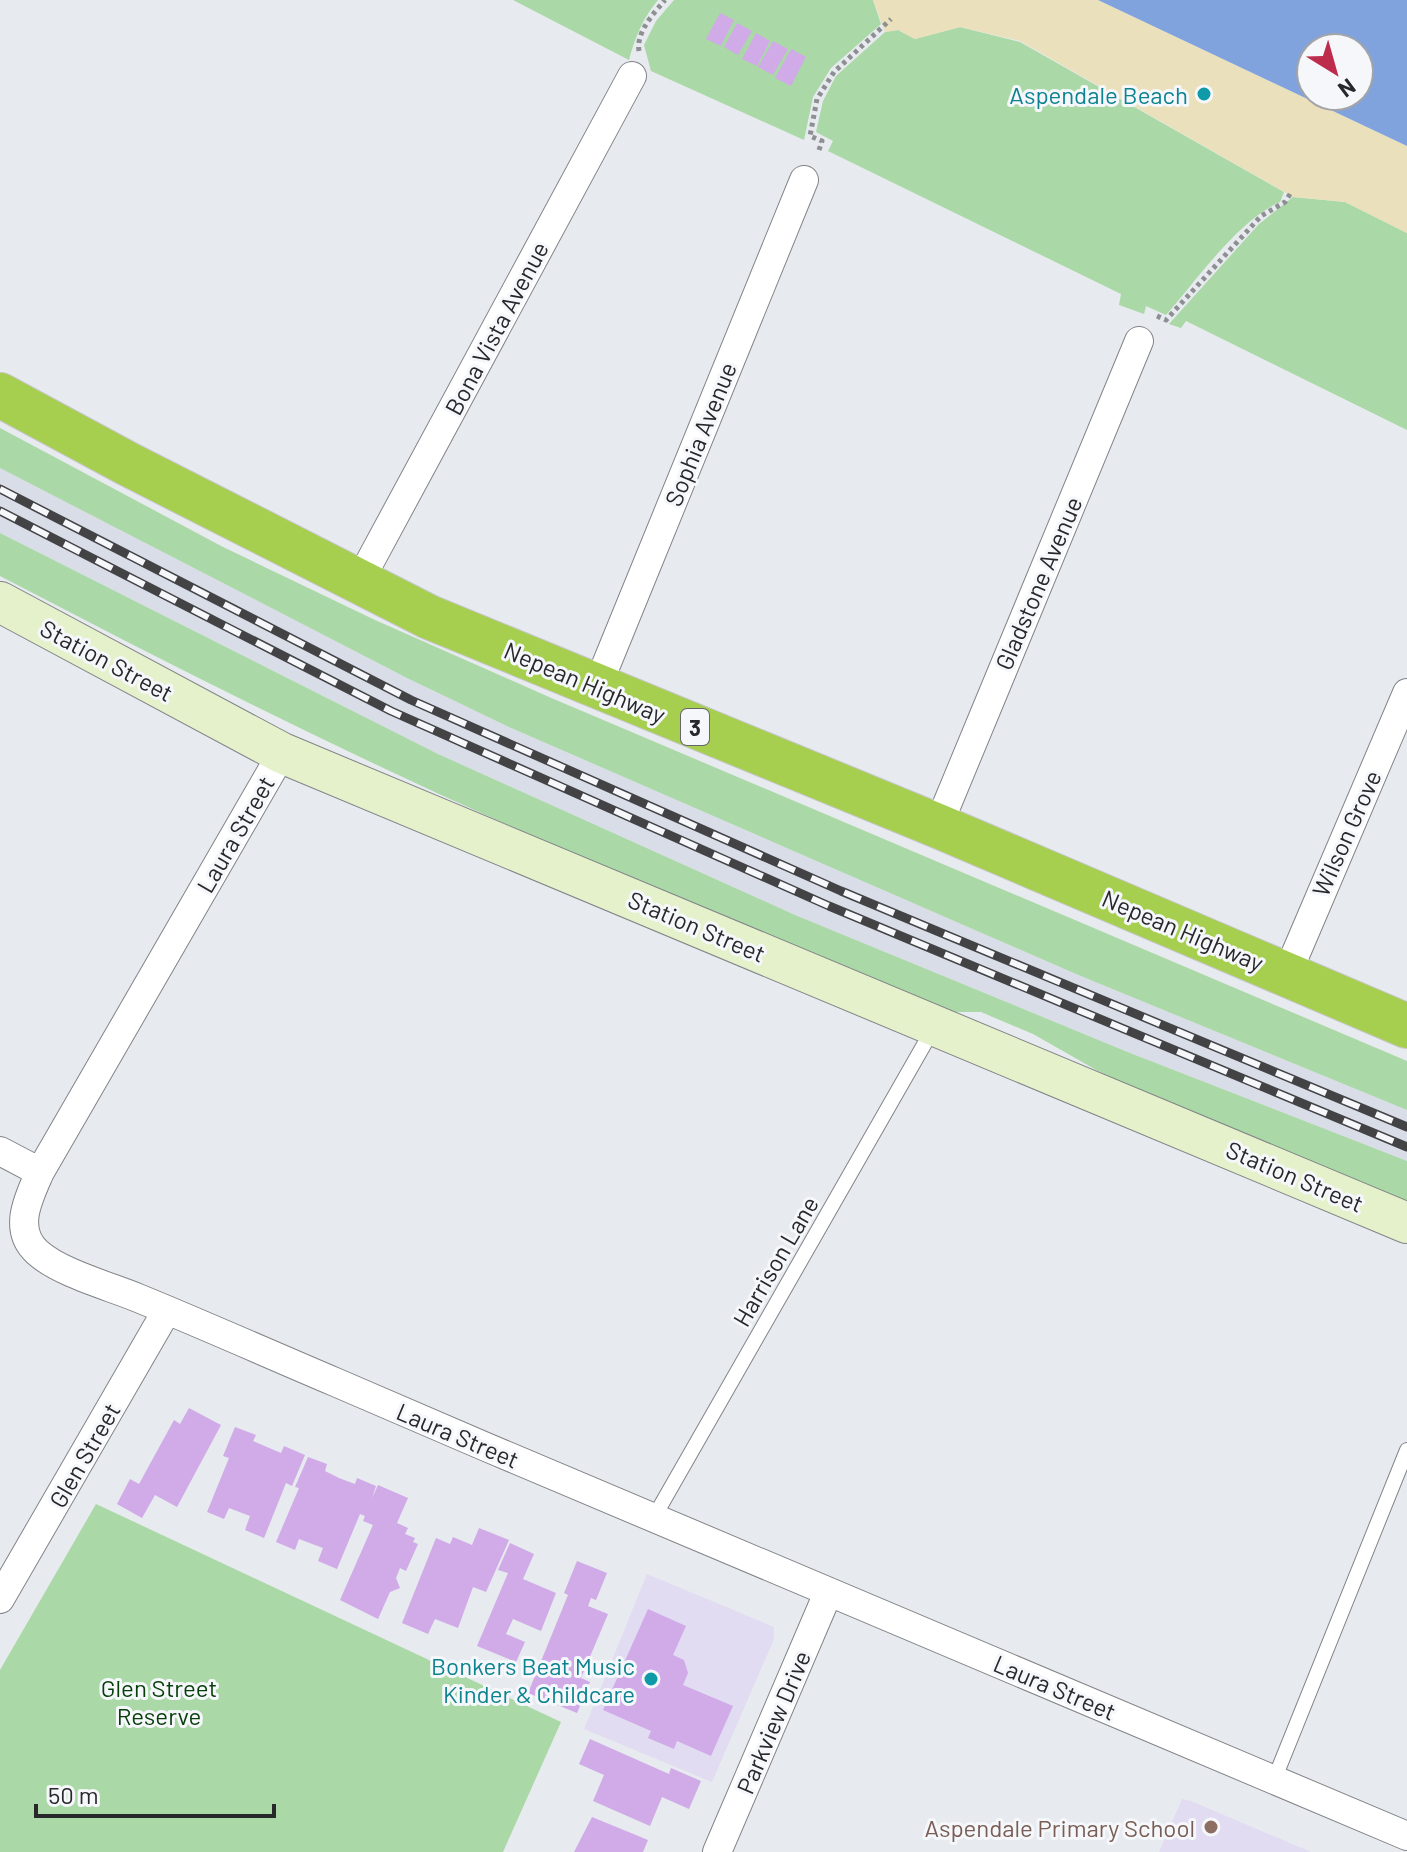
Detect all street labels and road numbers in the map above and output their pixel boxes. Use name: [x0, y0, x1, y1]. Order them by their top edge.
street label: Bona Vista Avenue: [438, 236, 554, 420]
street label: Sophia Avenue: [658, 358, 742, 510]
street label: Gladstone Avenue: [988, 492, 1088, 674]
street label: Station Street: [36, 613, 178, 707]
street label: Nepean Highway: [500, 635, 670, 729]
road number: 3: [681, 709, 709, 745]
street label: Wilson Grove: [1305, 766, 1387, 900]
street label: Laura Street: [190, 770, 280, 898]
street label: Nepean Highway: [1098, 883, 1268, 977]
street label: Station Street: [624, 884, 770, 968]
street label: Station Street: [1222, 1134, 1368, 1218]
street label: Harrison Lane: [726, 1191, 824, 1331]
street label: Laura Street: [392, 1396, 524, 1474]
street label: Glen Street: [42, 1397, 126, 1513]
street label: Parkview Drive: [730, 1646, 816, 1798]
street label: Laura Street: [989, 1648, 1121, 1726]

